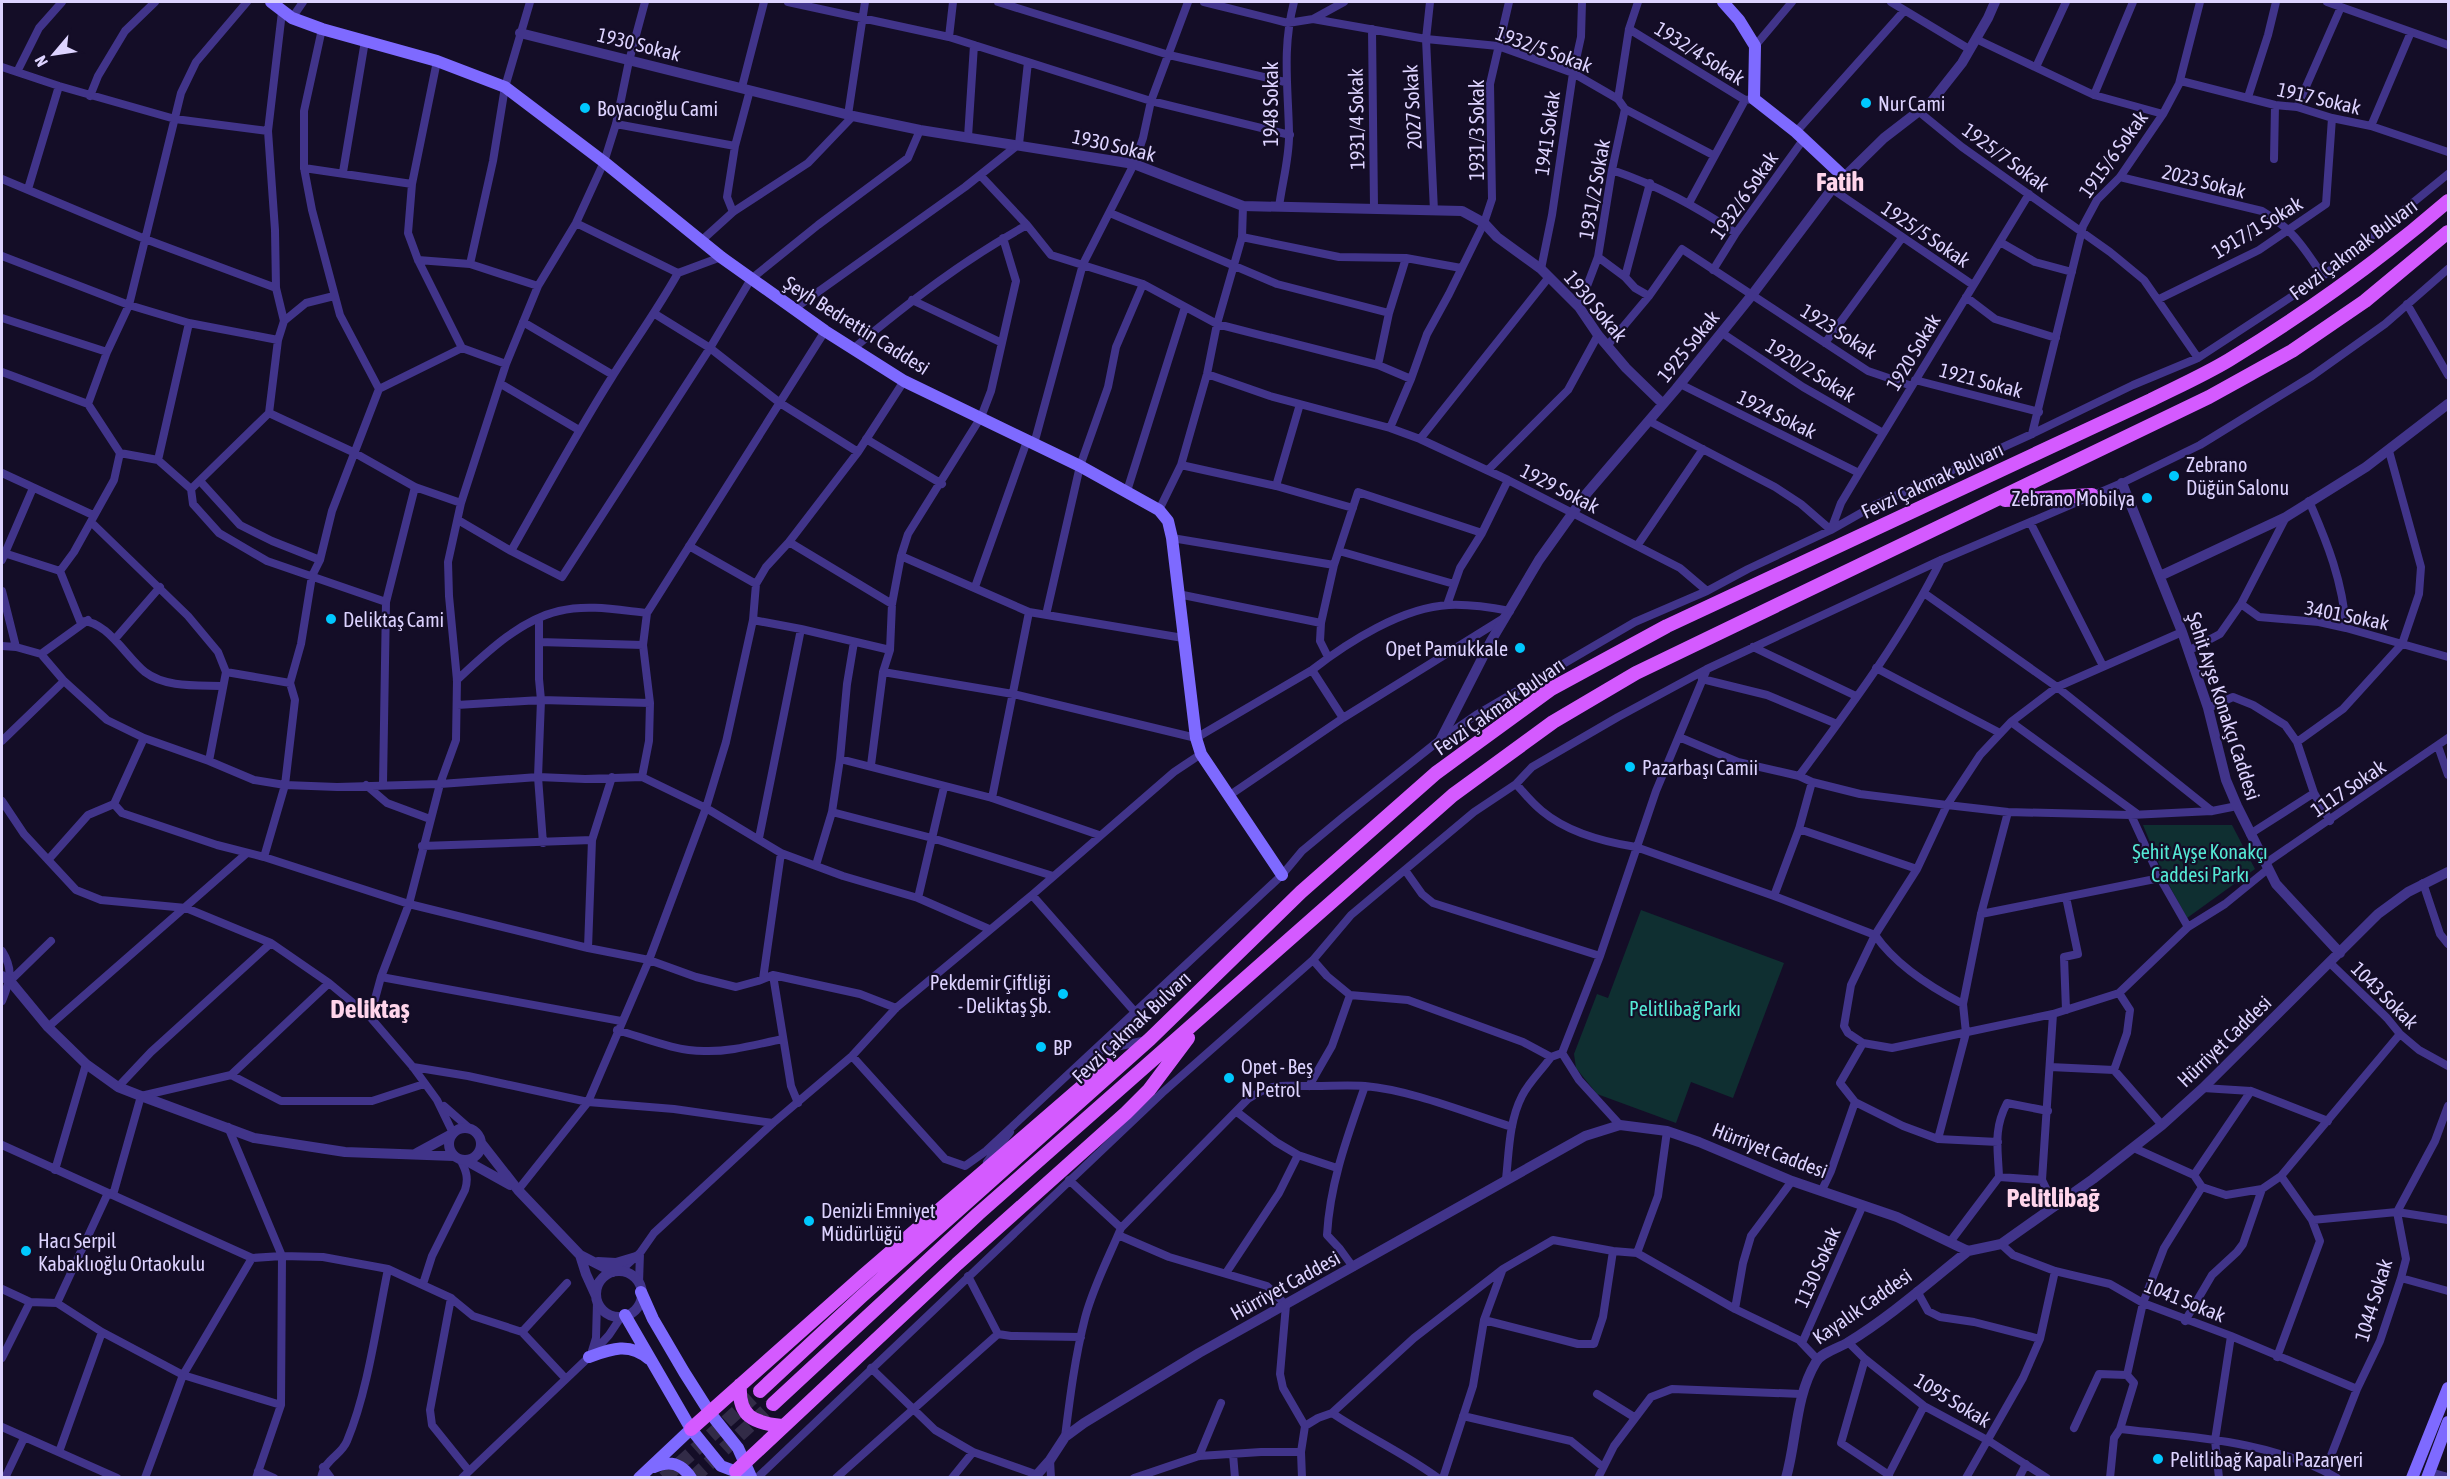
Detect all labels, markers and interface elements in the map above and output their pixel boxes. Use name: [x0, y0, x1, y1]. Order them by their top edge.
street label: 1932/4 Sokak: [1651, 16, 1749, 90]
street label: 1932/5 Sokak: [1493, 21, 1596, 77]
street label: 1930 Sokak: [595, 23, 683, 65]
north arrow: [24, 24, 84, 84]
text: N: [31, 53, 51, 70]
street label: 1948 Sokak: [1259, 61, 1282, 147]
street label: 2027 Sokak: [1398, 64, 1426, 150]
street label: 1931/4 Sokak: [1344, 68, 1368, 170]
street label: 1917 Sokak: [2275, 77, 2363, 119]
street label: 1931/3 Sokak: [1465, 79, 1488, 181]
street label: 1941 Sokak: [1530, 89, 1564, 177]
place label: Nur Cami: [1878, 92, 1945, 115]
marker: Nur Cami: [1859, 96, 1873, 110]
place label: Boyacıoğlu Cami: [597, 97, 718, 120]
marker: Boyacıoğlu Cami: [578, 101, 592, 115]
street label: 1915/6 Sokak: [2074, 106, 2152, 202]
street label: 1925/7 Sokak: [1958, 118, 2054, 196]
street label: 1930 Sokak: [1070, 124, 1158, 166]
street label: 1931/2 Sokak: [1574, 137, 1614, 241]
street label: 1932/6 Sokak: [1706, 147, 1783, 243]
street label: 2023 Sokak: [2160, 160, 2248, 202]
district label: Fatih: [1816, 167, 1864, 197]
street label: 1917/1 Sokak: [2208, 191, 2306, 263]
street label: Fevzi Çakmak Bulvarı: [2285, 194, 2421, 304]
street label: 1925/5 Sokak: [1878, 196, 1975, 272]
street label: 1930 Sokak: [1560, 266, 1632, 346]
street label: Şeyh Bedrettin Caddesi: [780, 271, 934, 379]
street label: 1923 Sokak: [1797, 299, 1881, 363]
street label: 1925 Sokak: [1652, 306, 1724, 386]
street label: 1920 Sokak: [1881, 309, 1945, 394]
street label: 1920/2 Sokak: [1762, 333, 1860, 407]
street label: 1921 Sokak: [1937, 358, 2025, 402]
street label: 1924 Sokak: [1734, 385, 1820, 443]
street label: Fevzi Çakmak Bulvarı: [1857, 437, 2007, 523]
place label: Zebrano Düğün Salonu: [2186, 453, 2289, 499]
street label: 1929 Sokak: [1517, 458, 1603, 518]
marker: Zebrano Düğün Salonu: [2167, 469, 2181, 483]
place label: Zebrano Mobilya: [2011, 487, 2135, 510]
marker: Zebrano Mobilya: [2140, 491, 2154, 505]
street label: 3401 Sokak: [2303, 596, 2391, 634]
place label: Deliktaş Cami: [343, 608, 444, 631]
street label: Şehit Ayşe Konakçı Caddesi: [2183, 609, 2265, 803]
marker: Deliktaş Cami: [324, 612, 338, 626]
place label: Opet Pamukkale: [1385, 637, 1508, 660]
marker: Opet Pamukkale: [1513, 641, 1527, 655]
street label: Fevzi Çakmak Bulvarı: [1429, 652, 1569, 760]
street label: 1117 Sokak: [2306, 755, 2390, 821]
place label: Pazarbaşı Camii: [1642, 756, 1758, 779]
marker: Pazarbaşı Camii: [1623, 760, 1637, 774]
park label: Şehit Ayşe Konakçı Caddesi Parkı: [2132, 840, 2268, 886]
street label: 1043 Sokak: [2347, 957, 2423, 1033]
street label: Fevzi Çakmak Bulvarı: [1067, 966, 1195, 1088]
place label: Pekdemir Çiftliği - Deliktaş Şb.: [930, 971, 1051, 1017]
marker: Pekdemir Çiftliği - Deliktaş Şb.: [1056, 987, 1070, 1001]
street label: Hürriyet Caddesi: [2172, 991, 2276, 1091]
district label: Deliktaş: [330, 994, 410, 1024]
park label: Pelitlibağ Parkı: [1629, 997, 1741, 1020]
place label: BP: [1053, 1036, 1072, 1059]
marker: BP: [1034, 1040, 1048, 1054]
place label: Opet - Beş N Petrol: [1241, 1055, 1313, 1101]
marker: Opet - Beş N Petrol: [1222, 1071, 1236, 1085]
street label: Hürriyet Caddesi: [1709, 1118, 1831, 1182]
district label: Pelitlibağ: [2006, 1183, 2100, 1213]
place label: Denizli Emniyet Müdürlüğü: [821, 1199, 936, 1245]
marker: Denizli Emniyet Müdürlüğü: [802, 1214, 816, 1228]
street label: 1130 Sokak: [1789, 1223, 1845, 1311]
place label: Hacı Serpil Kabaklıoğlu Ortaokulu: [38, 1229, 205, 1275]
marker: Hacı Serpil Kabaklıoğlu Ortaokulu: [19, 1244, 33, 1258]
street label: Hürriyet Caddesi: [1226, 1246, 1344, 1324]
street label: 1044 Sokak: [2350, 1256, 2396, 1344]
street label: Kayalık Caddesi: [1808, 1263, 1916, 1349]
street label: 1041 Sokak: [2141, 1273, 2229, 1327]
street label: 1095 Sokak: [1911, 1368, 1996, 1432]
place label: Pelitlibağ Kapalı Pazaryeri: [2170, 1448, 2363, 1471]
marker: Pelitlibağ Kapalı Pazaryeri: [2151, 1452, 2165, 1466]

